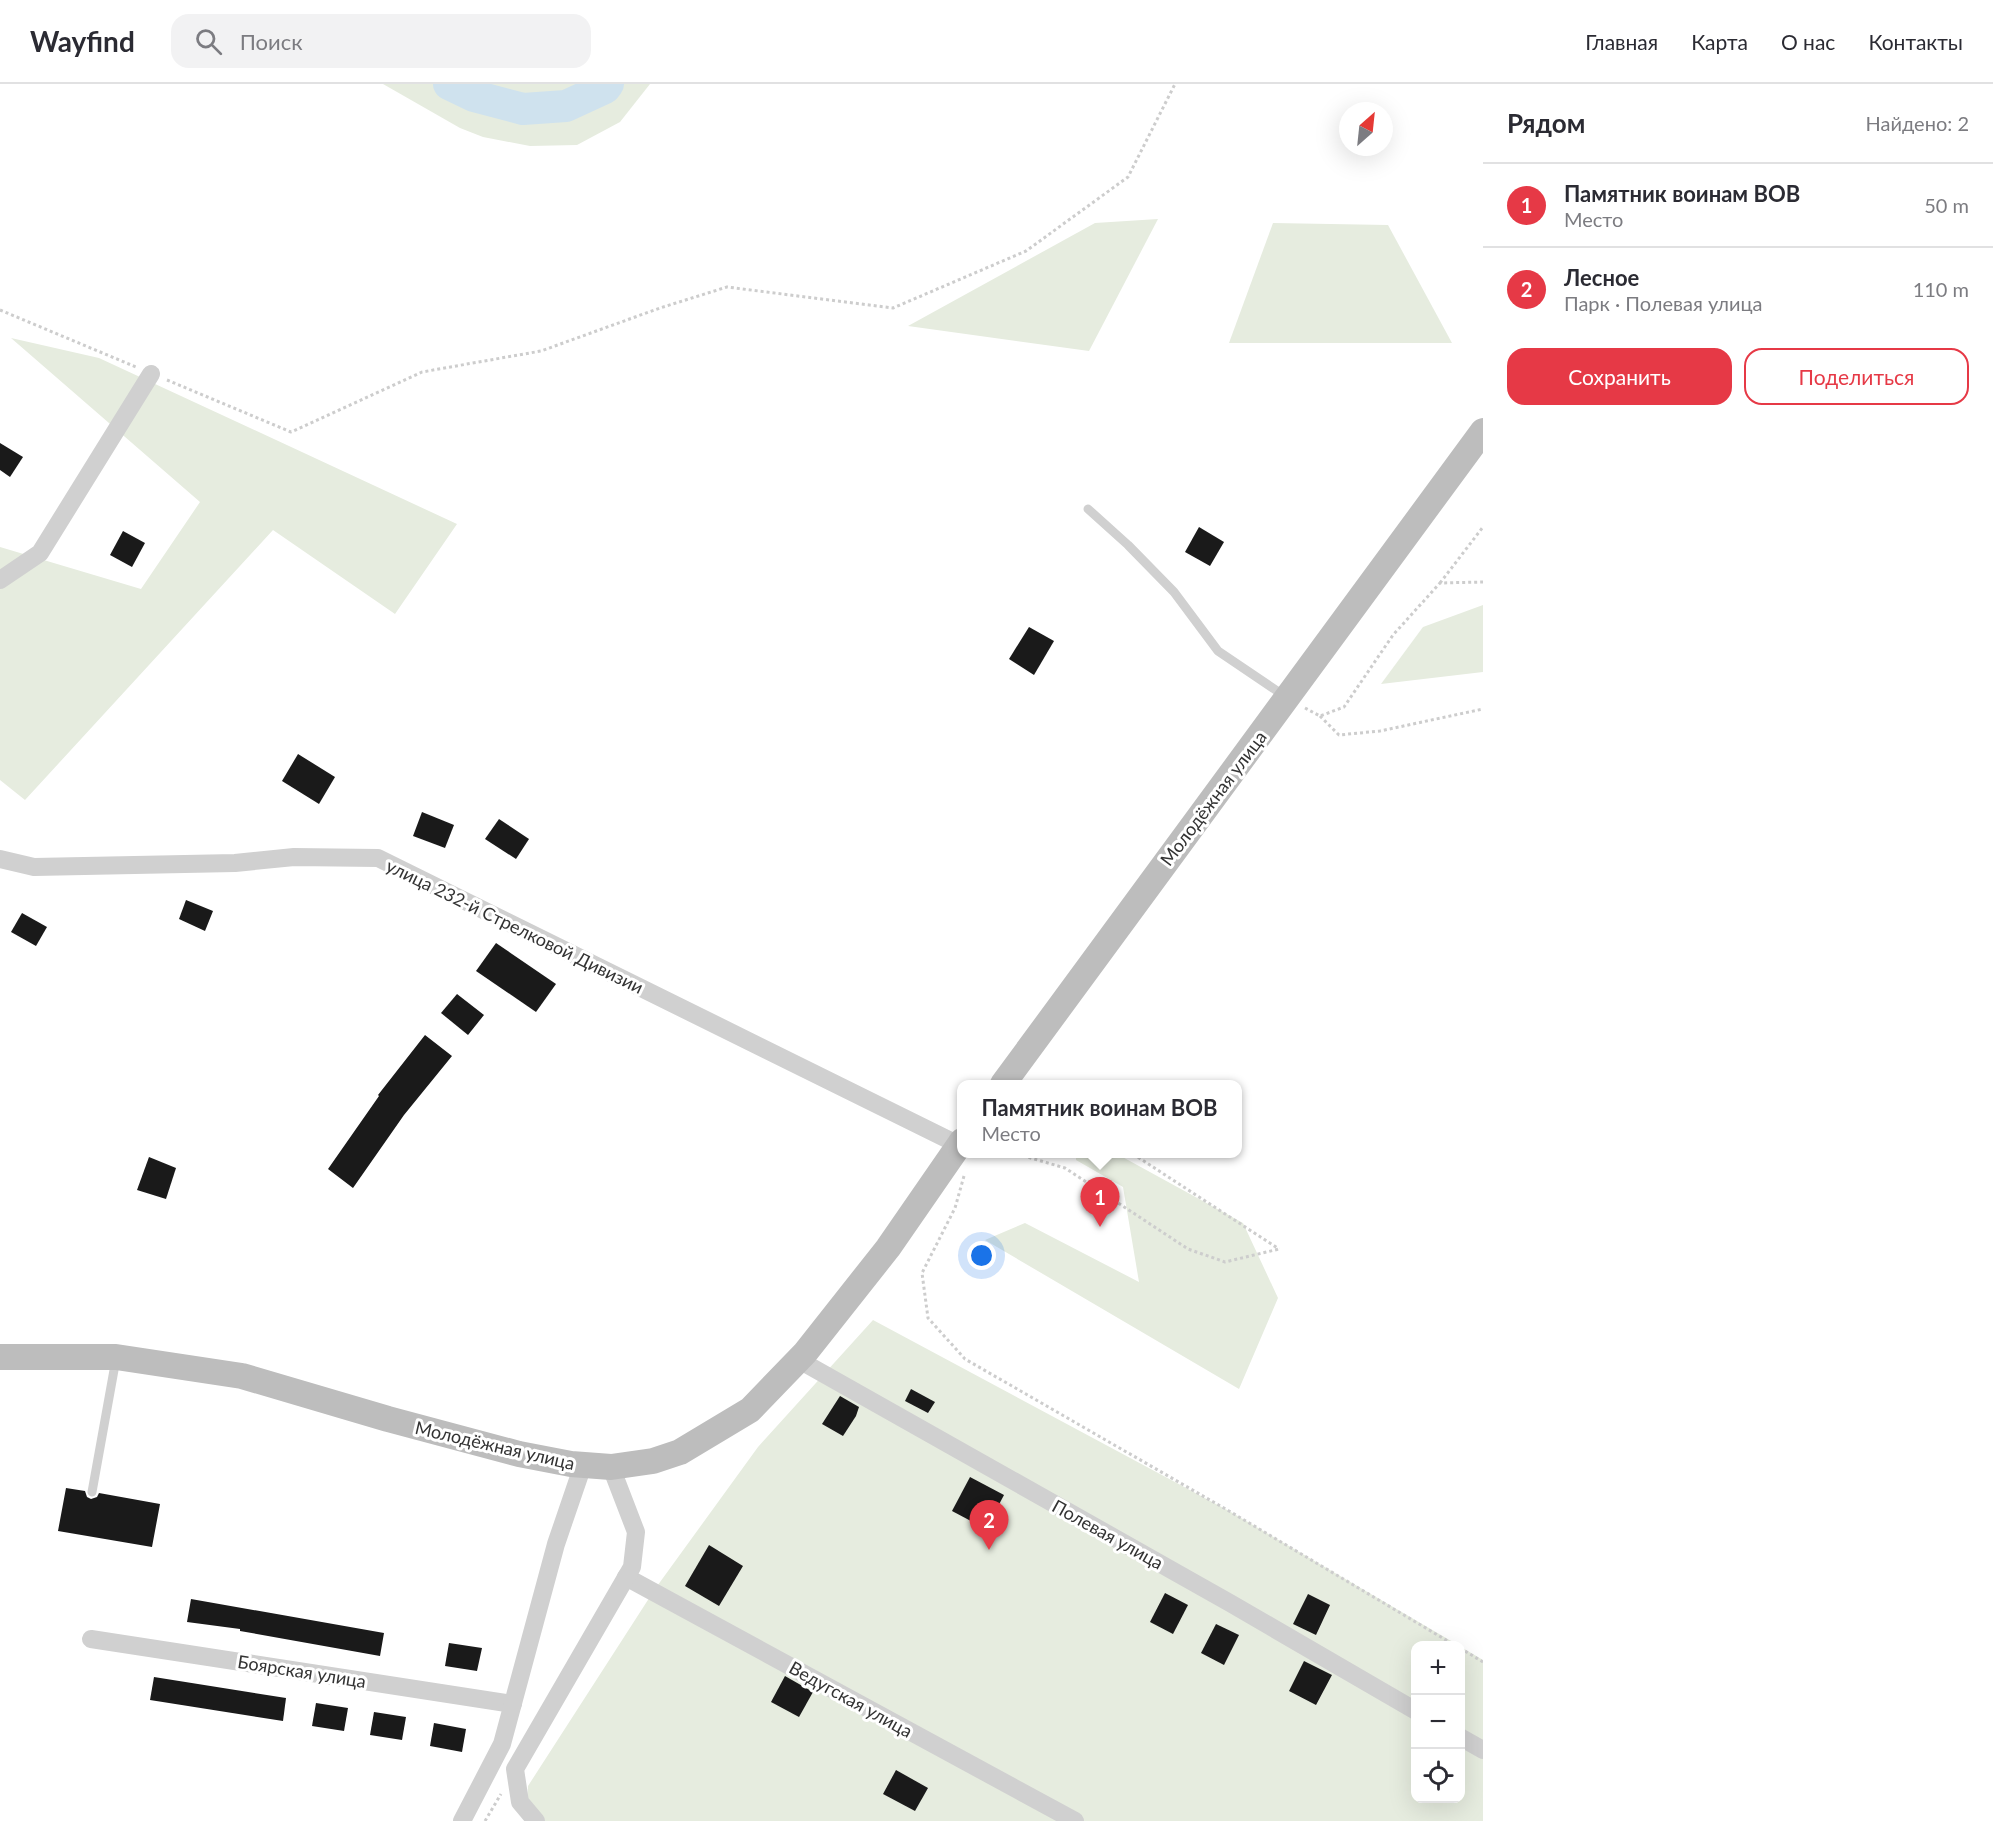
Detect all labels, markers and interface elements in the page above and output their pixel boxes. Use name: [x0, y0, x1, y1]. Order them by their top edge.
search box: [171, 14, 591, 68]
text: Wayfind: [30, 24, 135, 58]
icon: search: [192, 25, 225, 58]
text: Поиск: [240, 28, 303, 55]
text: Главная: [1585, 29, 1658, 54]
text: Карта: [1691, 29, 1748, 54]
text: О нас: [1781, 29, 1835, 54]
text: Контакты: [1868, 29, 1963, 54]
north arrow: [1339, 102, 1393, 156]
text: Рядом: [1507, 107, 1585, 139]
text: Найдено: 2: [1866, 111, 1969, 135]
text: Памятник воинам ВОВ: [1564, 180, 1800, 207]
text: 1: [1521, 193, 1532, 217]
text: 50 m: [1924, 193, 1969, 217]
text: Место: [1564, 207, 1623, 231]
text: Лесное: [1564, 264, 1639, 291]
text: 2: [1521, 277, 1532, 301]
text: 110 m: [1913, 277, 1969, 301]
text: Парк · Полевая улица: [1564, 291, 1763, 315]
button: Сохранить: [1507, 348, 1732, 405]
button: Поделиться: [1744, 348, 1969, 405]
street label: Молодёжная улица: [1155, 726, 1271, 870]
street label: улица 232-й Стрелковой Дивизии: [383, 854, 647, 998]
popup: [957, 1080, 1242, 1158]
text: Памятник воинам ВОВ: [981, 1094, 1218, 1121]
text: Место: [981, 1121, 1041, 1145]
pin: 1: [1080, 1178, 1120, 1227]
your location: [967, 1241, 996, 1270]
street label: Молодёжная улица: [413, 1416, 577, 1474]
street label: Полевая улица: [1049, 1494, 1167, 1574]
pin: 2: [970, 1500, 1008, 1550]
map controls: [1411, 1641, 1465, 1803]
button: +: [1411, 1641, 1465, 1695]
street label: Боярская улица: [236, 1650, 368, 1692]
street label: Ведугская улица: [786, 1656, 916, 1742]
button: −: [1411, 1695, 1465, 1749]
button: locate: [1411, 1749, 1465, 1803]

